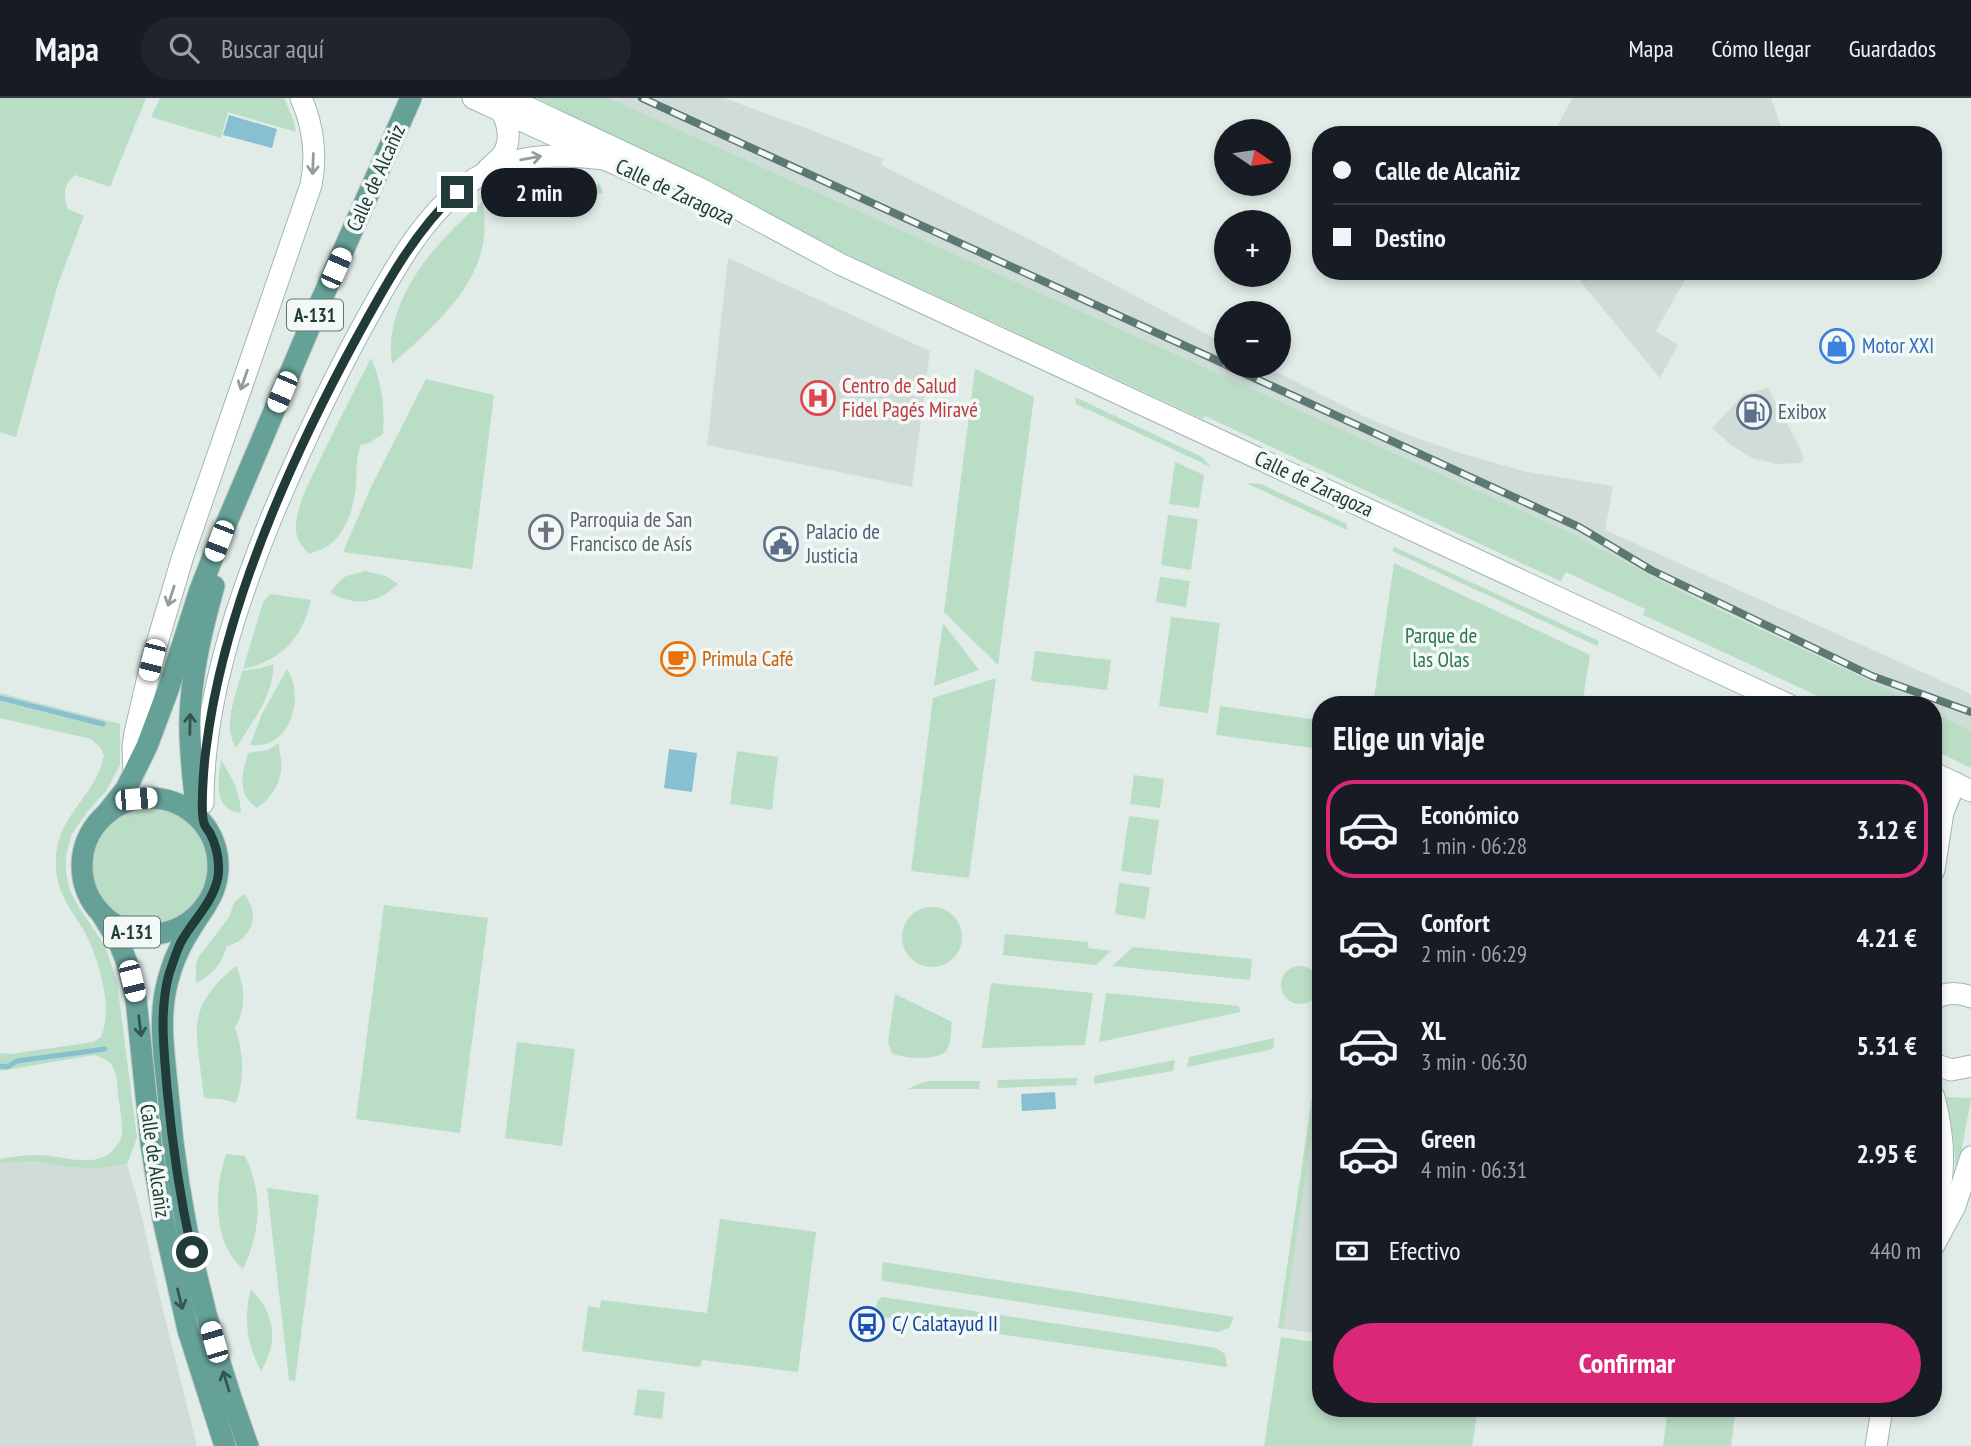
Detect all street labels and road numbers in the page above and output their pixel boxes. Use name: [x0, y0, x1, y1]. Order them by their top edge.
street label: Calle de Alcañiz: [340, 120, 411, 236]
street label: Calle de Zaragoza: [612, 152, 739, 231]
road number: A-131: [287, 300, 343, 330]
street label: Calle de Zaragoza: [1251, 444, 1378, 523]
road number: A-131: [104, 916, 160, 947]
street label: Calle de Alcañiz: [134, 1102, 177, 1219]

